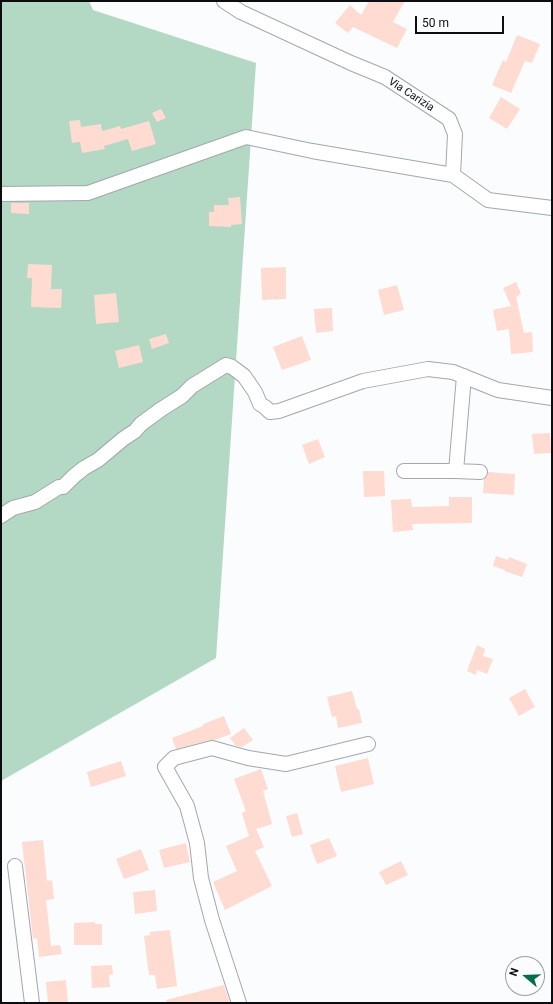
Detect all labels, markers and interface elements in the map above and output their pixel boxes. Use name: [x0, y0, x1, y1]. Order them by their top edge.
scale bar: [417, 8, 506, 34]
text: 50 m: [422, 16, 449, 30]
street label: Via Carizia: [386, 75, 436, 115]
north arrow: [505, 956, 545, 996]
text: N: [507, 966, 522, 978]

